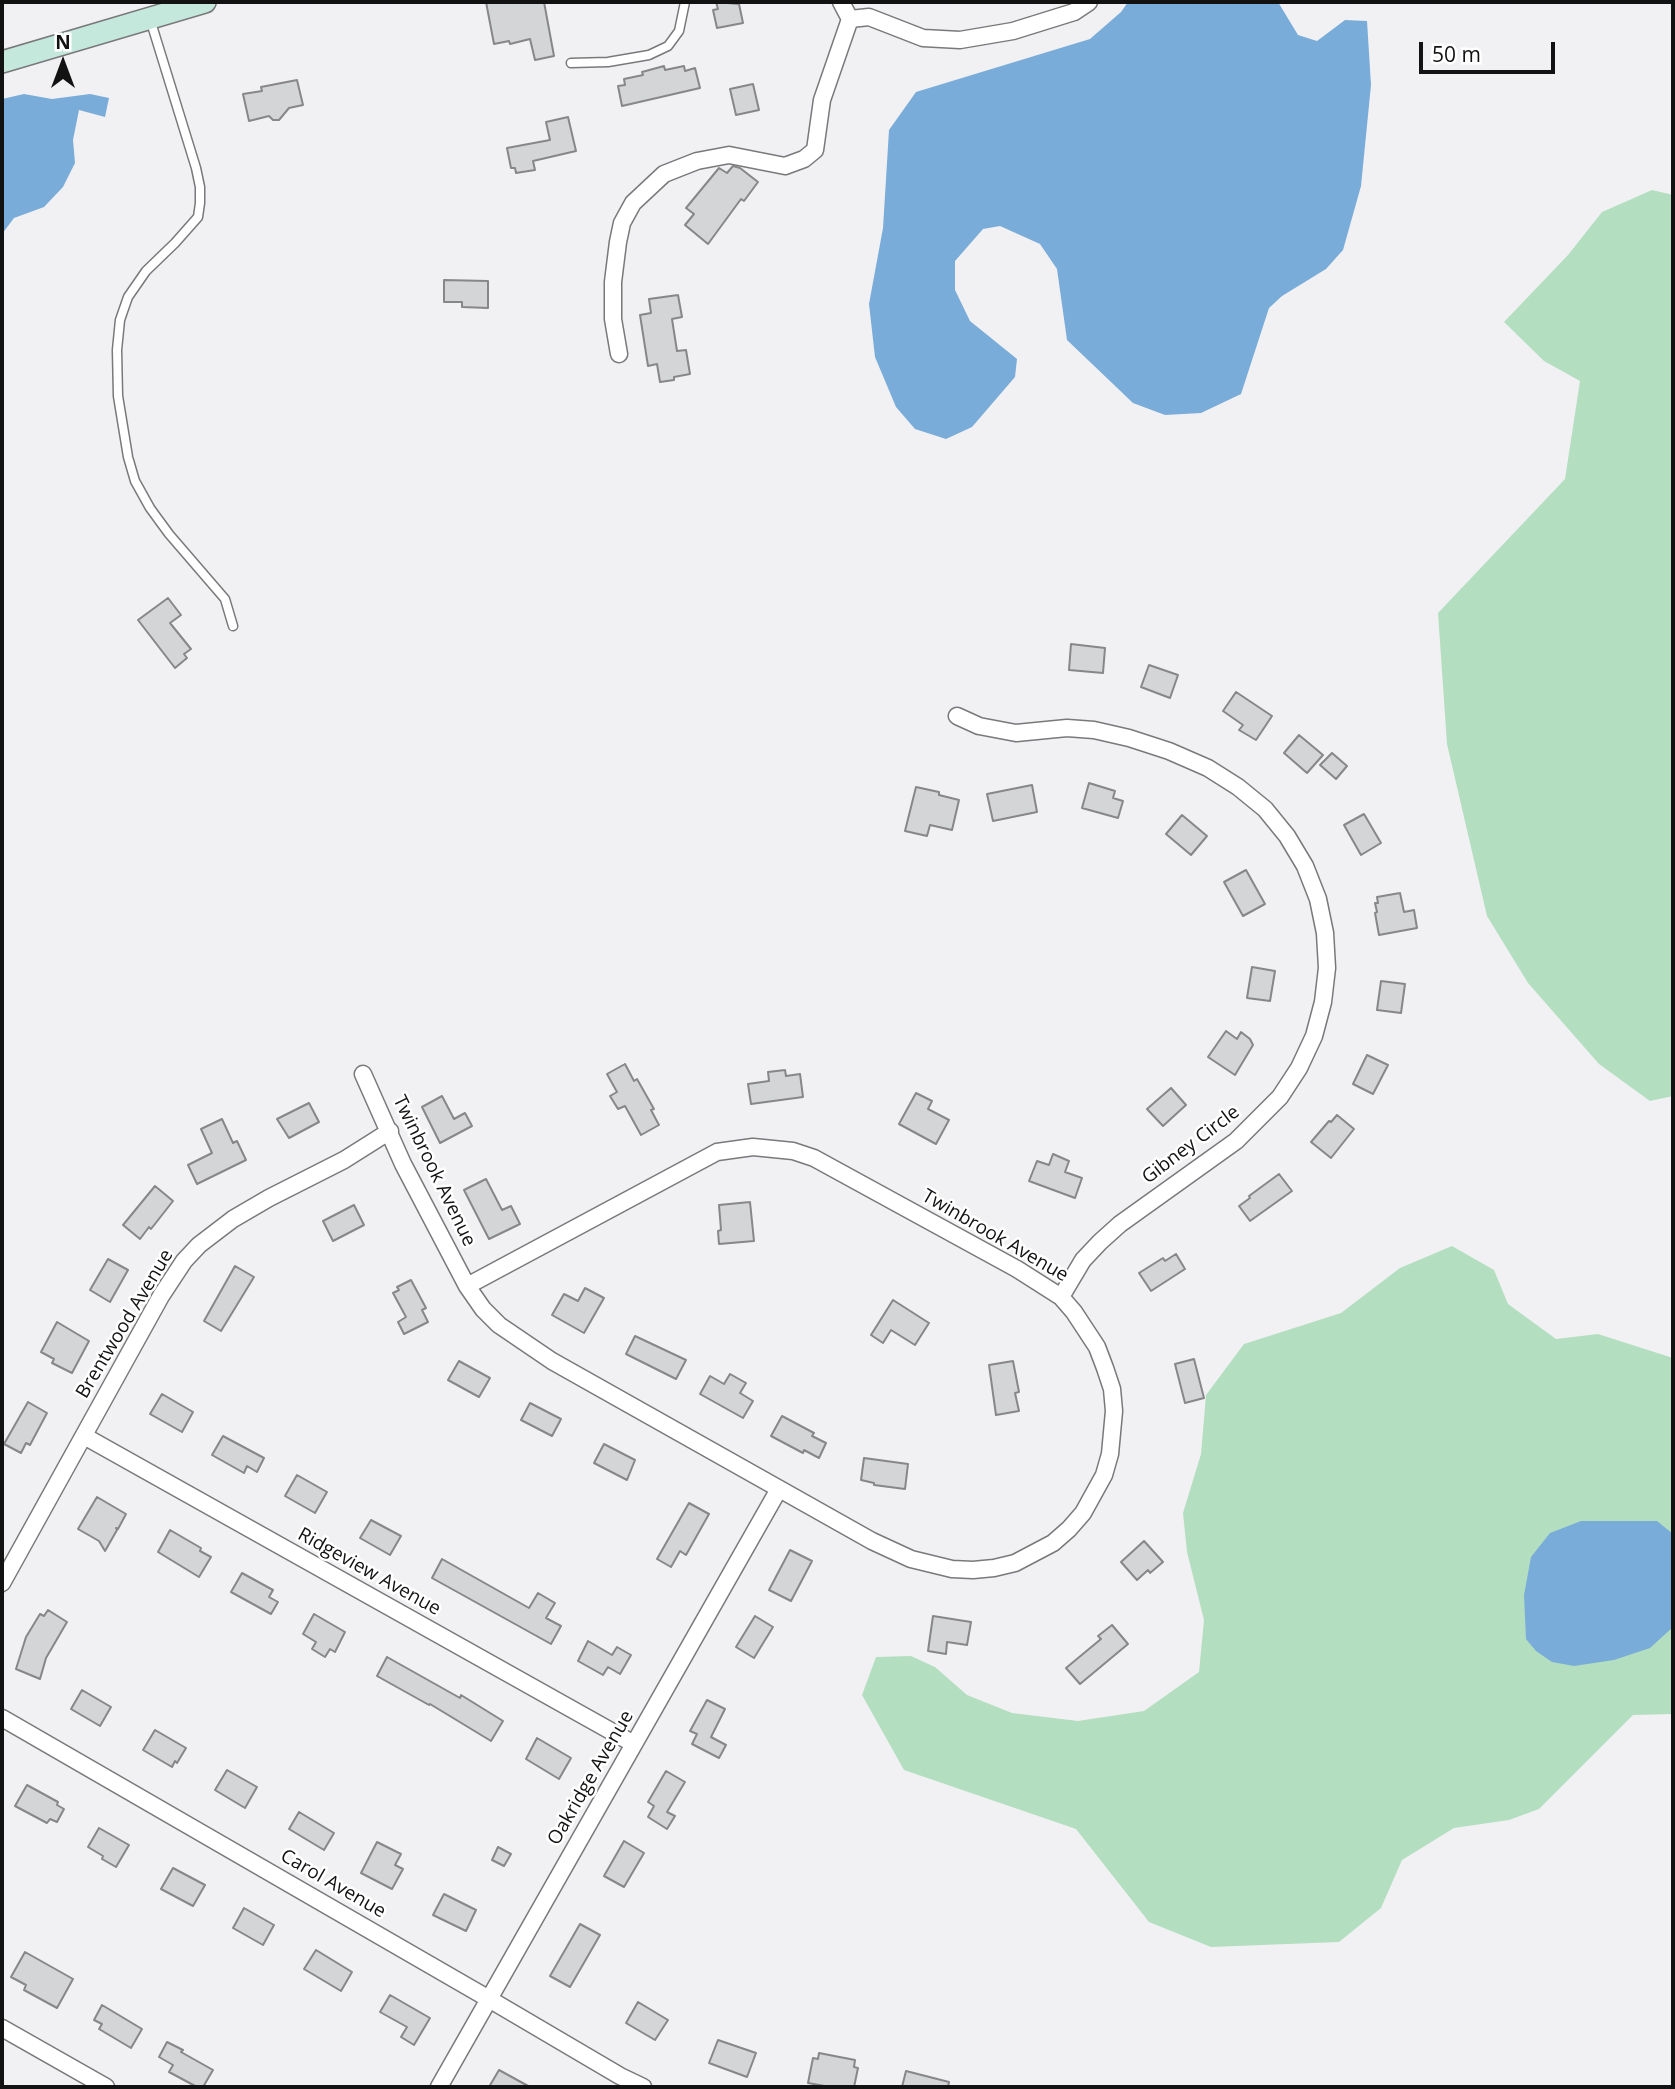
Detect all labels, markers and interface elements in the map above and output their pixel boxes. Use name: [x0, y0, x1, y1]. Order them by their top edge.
north arrow: [28, 28, 98, 98]
scale bar: [1423, 28, 1560, 72]
text: N: [55, 29, 71, 55]
text: 50 m: [1432, 40, 1481, 68]
street label: Twinbrook Avenue: [388, 1092, 480, 1250]
street label: Gibney Circle: [1138, 1101, 1244, 1189]
street label: Twinbrook Avenue: [918, 1185, 1072, 1287]
street label: Brentwood Avenue: [72, 1246, 178, 1402]
street label: Ridgeview Avenue: [294, 1523, 444, 1621]
street label: Oakridge Avenue: [543, 1707, 639, 1849]
street label: Carol Avenue: [276, 1845, 390, 1923]

